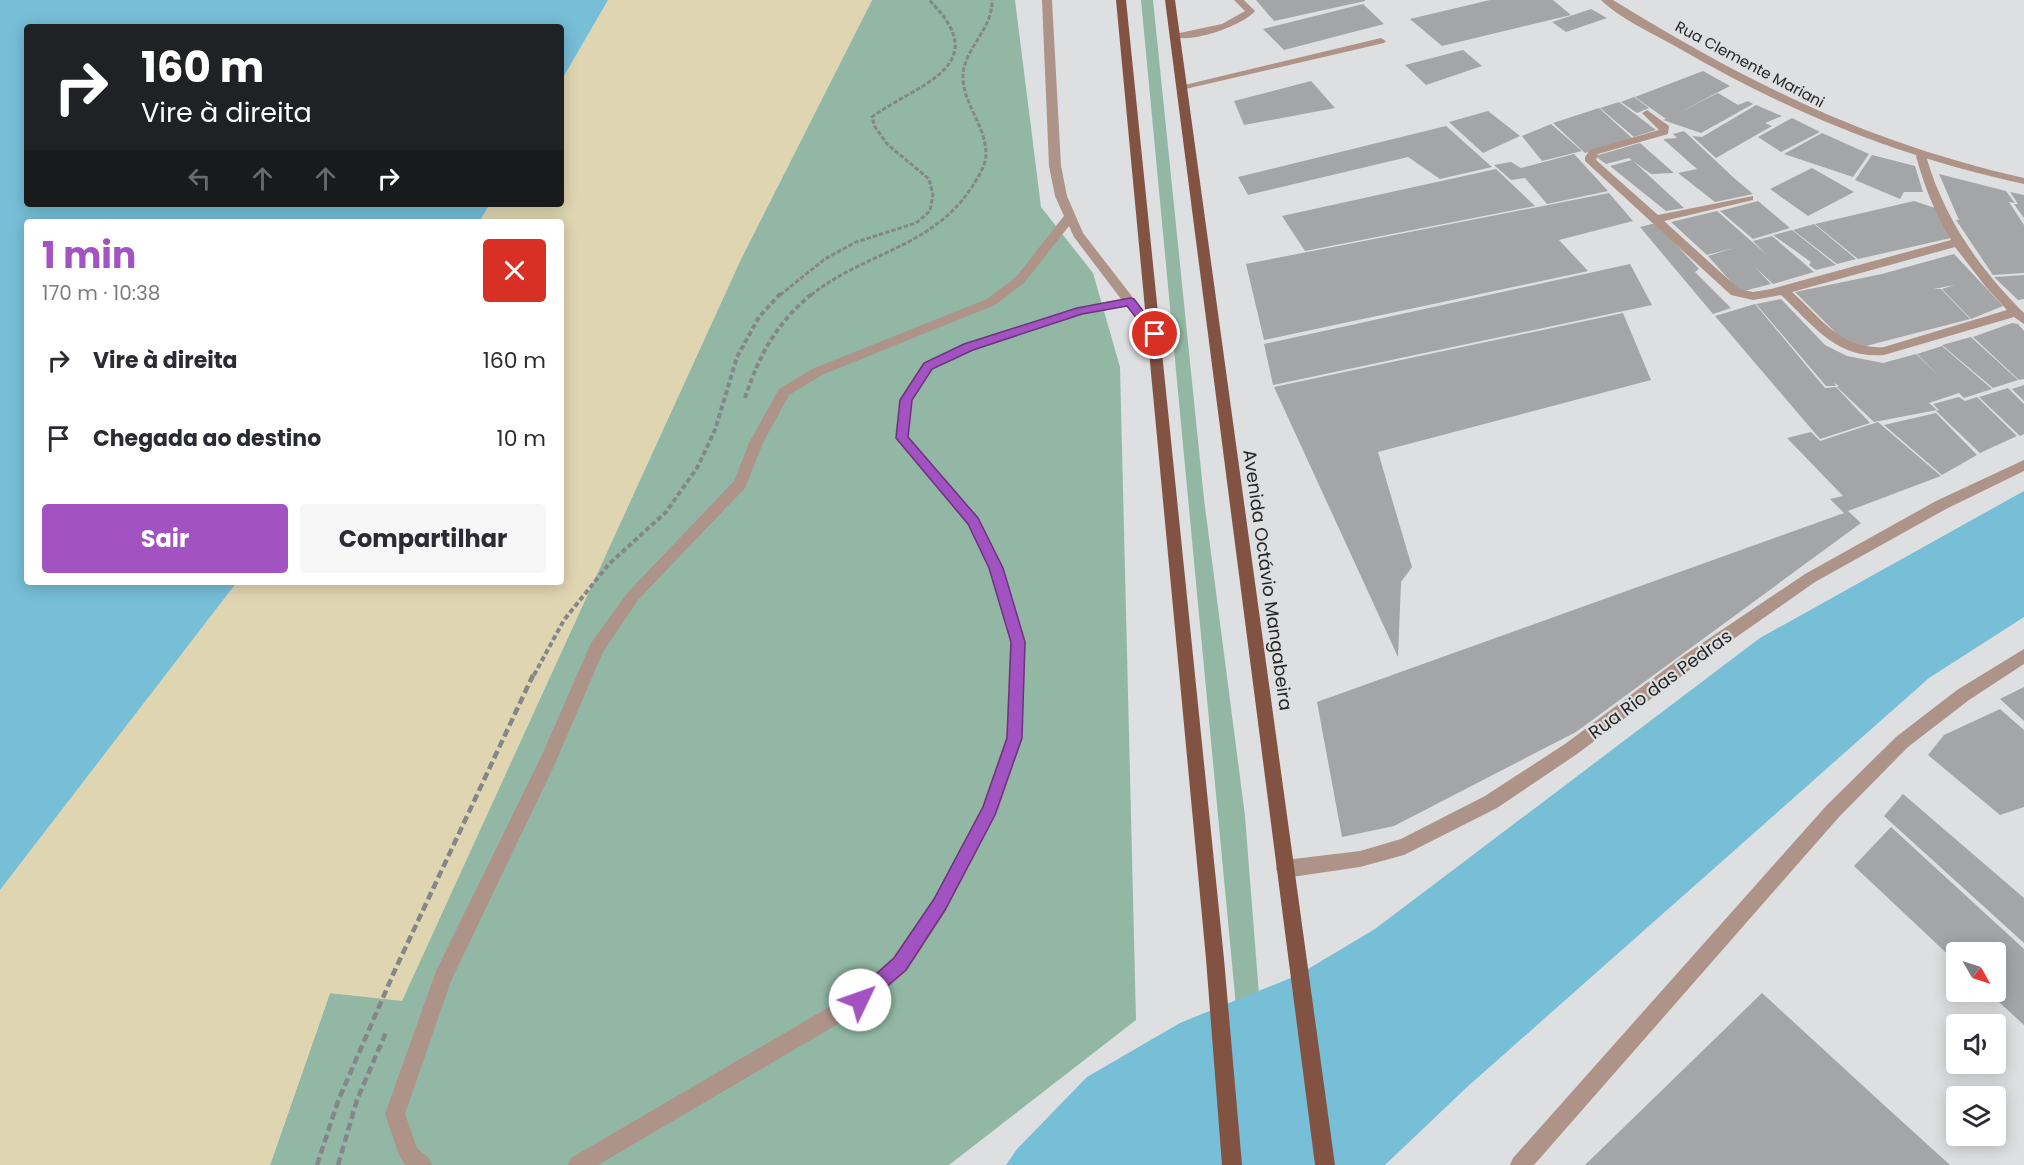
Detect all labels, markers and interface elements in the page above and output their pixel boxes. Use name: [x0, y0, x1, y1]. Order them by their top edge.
street label: Rua Clemente Mariani: [1672, 16, 1828, 112]
text: 160 m: [141, 38, 264, 97]
icon: right: [42, 48, 120, 126]
text: Vire à direita: [141, 94, 312, 131]
icon: left: [183, 162, 216, 195]
icon: ahead: [246, 162, 279, 195]
icon: ahead: [309, 162, 342, 195]
icon: right: [372, 162, 405, 195]
text: 1 min: [42, 230, 136, 281]
button: close: [483, 239, 546, 302]
text: 170 m · 10:38: [42, 279, 160, 307]
pin: [1129, 308, 1180, 359]
icon: arrive: [1138, 317, 1171, 350]
icon: right: [42, 344, 75, 377]
text: Vire à direita: [93, 345, 238, 376]
text: 160 m: [483, 345, 546, 376]
icon: arrive: [42, 422, 75, 455]
text: Chegada ao destino: [93, 423, 321, 454]
text: 10 m: [497, 423, 546, 454]
street label: Avenida Octávio Mangabeira: [1237, 448, 1299, 712]
button: Sair: [42, 504, 288, 573]
button: Compartilhar: [300, 504, 546, 573]
street label: Rua Rio das Pedras: [1583, 623, 1737, 745]
north arrow: [1946, 942, 2006, 1002]
map controls: [1946, 942, 2006, 1146]
position arrow: [828, 968, 892, 1032]
button: sound: [1946, 1014, 2006, 1074]
button: layers: [1946, 1086, 2006, 1146]

